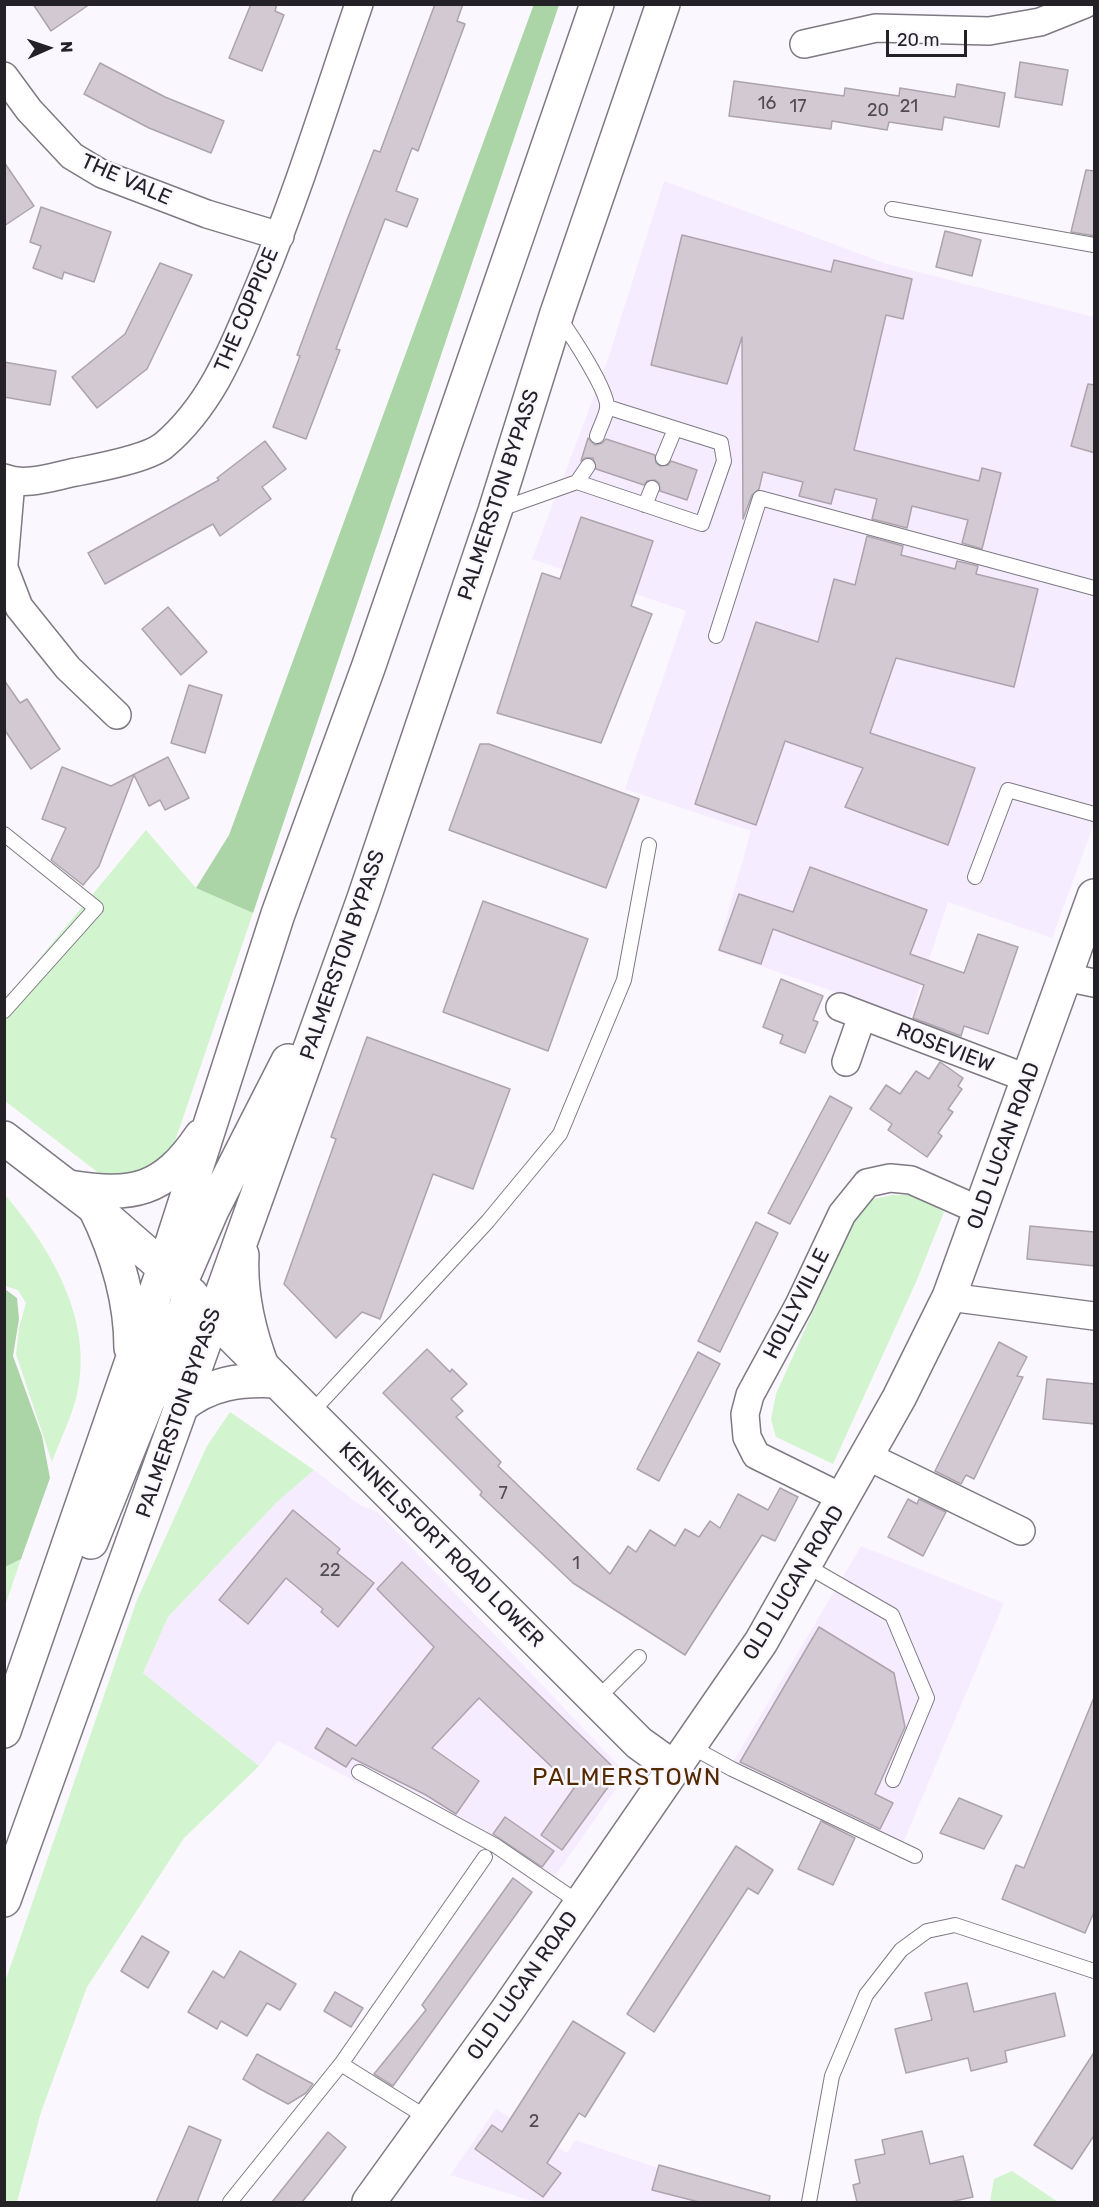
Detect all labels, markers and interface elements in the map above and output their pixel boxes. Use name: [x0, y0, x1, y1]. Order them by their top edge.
north arrow: [18, 18, 78, 78]
scale bar: [889, 18, 970, 56]
text: 20 m: [897, 29, 939, 51]
text: N: [57, 41, 76, 53]
house number: 16: [758, 93, 776, 115]
house number: 17: [790, 96, 806, 118]
house number: 21: [900, 96, 918, 118]
house number: 20: [867, 100, 889, 122]
street label: THE VALE: [77, 149, 175, 211]
street label: THE COPPICE: [209, 244, 285, 376]
street label: PALMERSTON BYPASS: [453, 386, 545, 604]
street label: PALMERSTON BYPASS: [295, 847, 391, 1063]
street label: ROSEVIEW: [893, 1018, 997, 1078]
street label: OLD LUCAN ROAD: [962, 1059, 1046, 1233]
street label: HOLLYVILLE: [759, 1245, 835, 1363]
street label: PALMERSTON BYPASS: [131, 1305, 227, 1521]
street label: KENNELSFORT ROAD LOWER: [333, 1437, 549, 1653]
house number: 7: [498, 1483, 508, 1505]
street label: OLD LUCAN ROAD: [738, 1501, 850, 1665]
house number: 1: [572, 1553, 580, 1575]
house number: 22: [319, 1560, 341, 1582]
district label: PALMERSTOWN: [532, 1764, 722, 1792]
street label: OLD LUCAN ROAD: [462, 1907, 584, 2065]
house number: 2: [529, 2111, 539, 2133]

